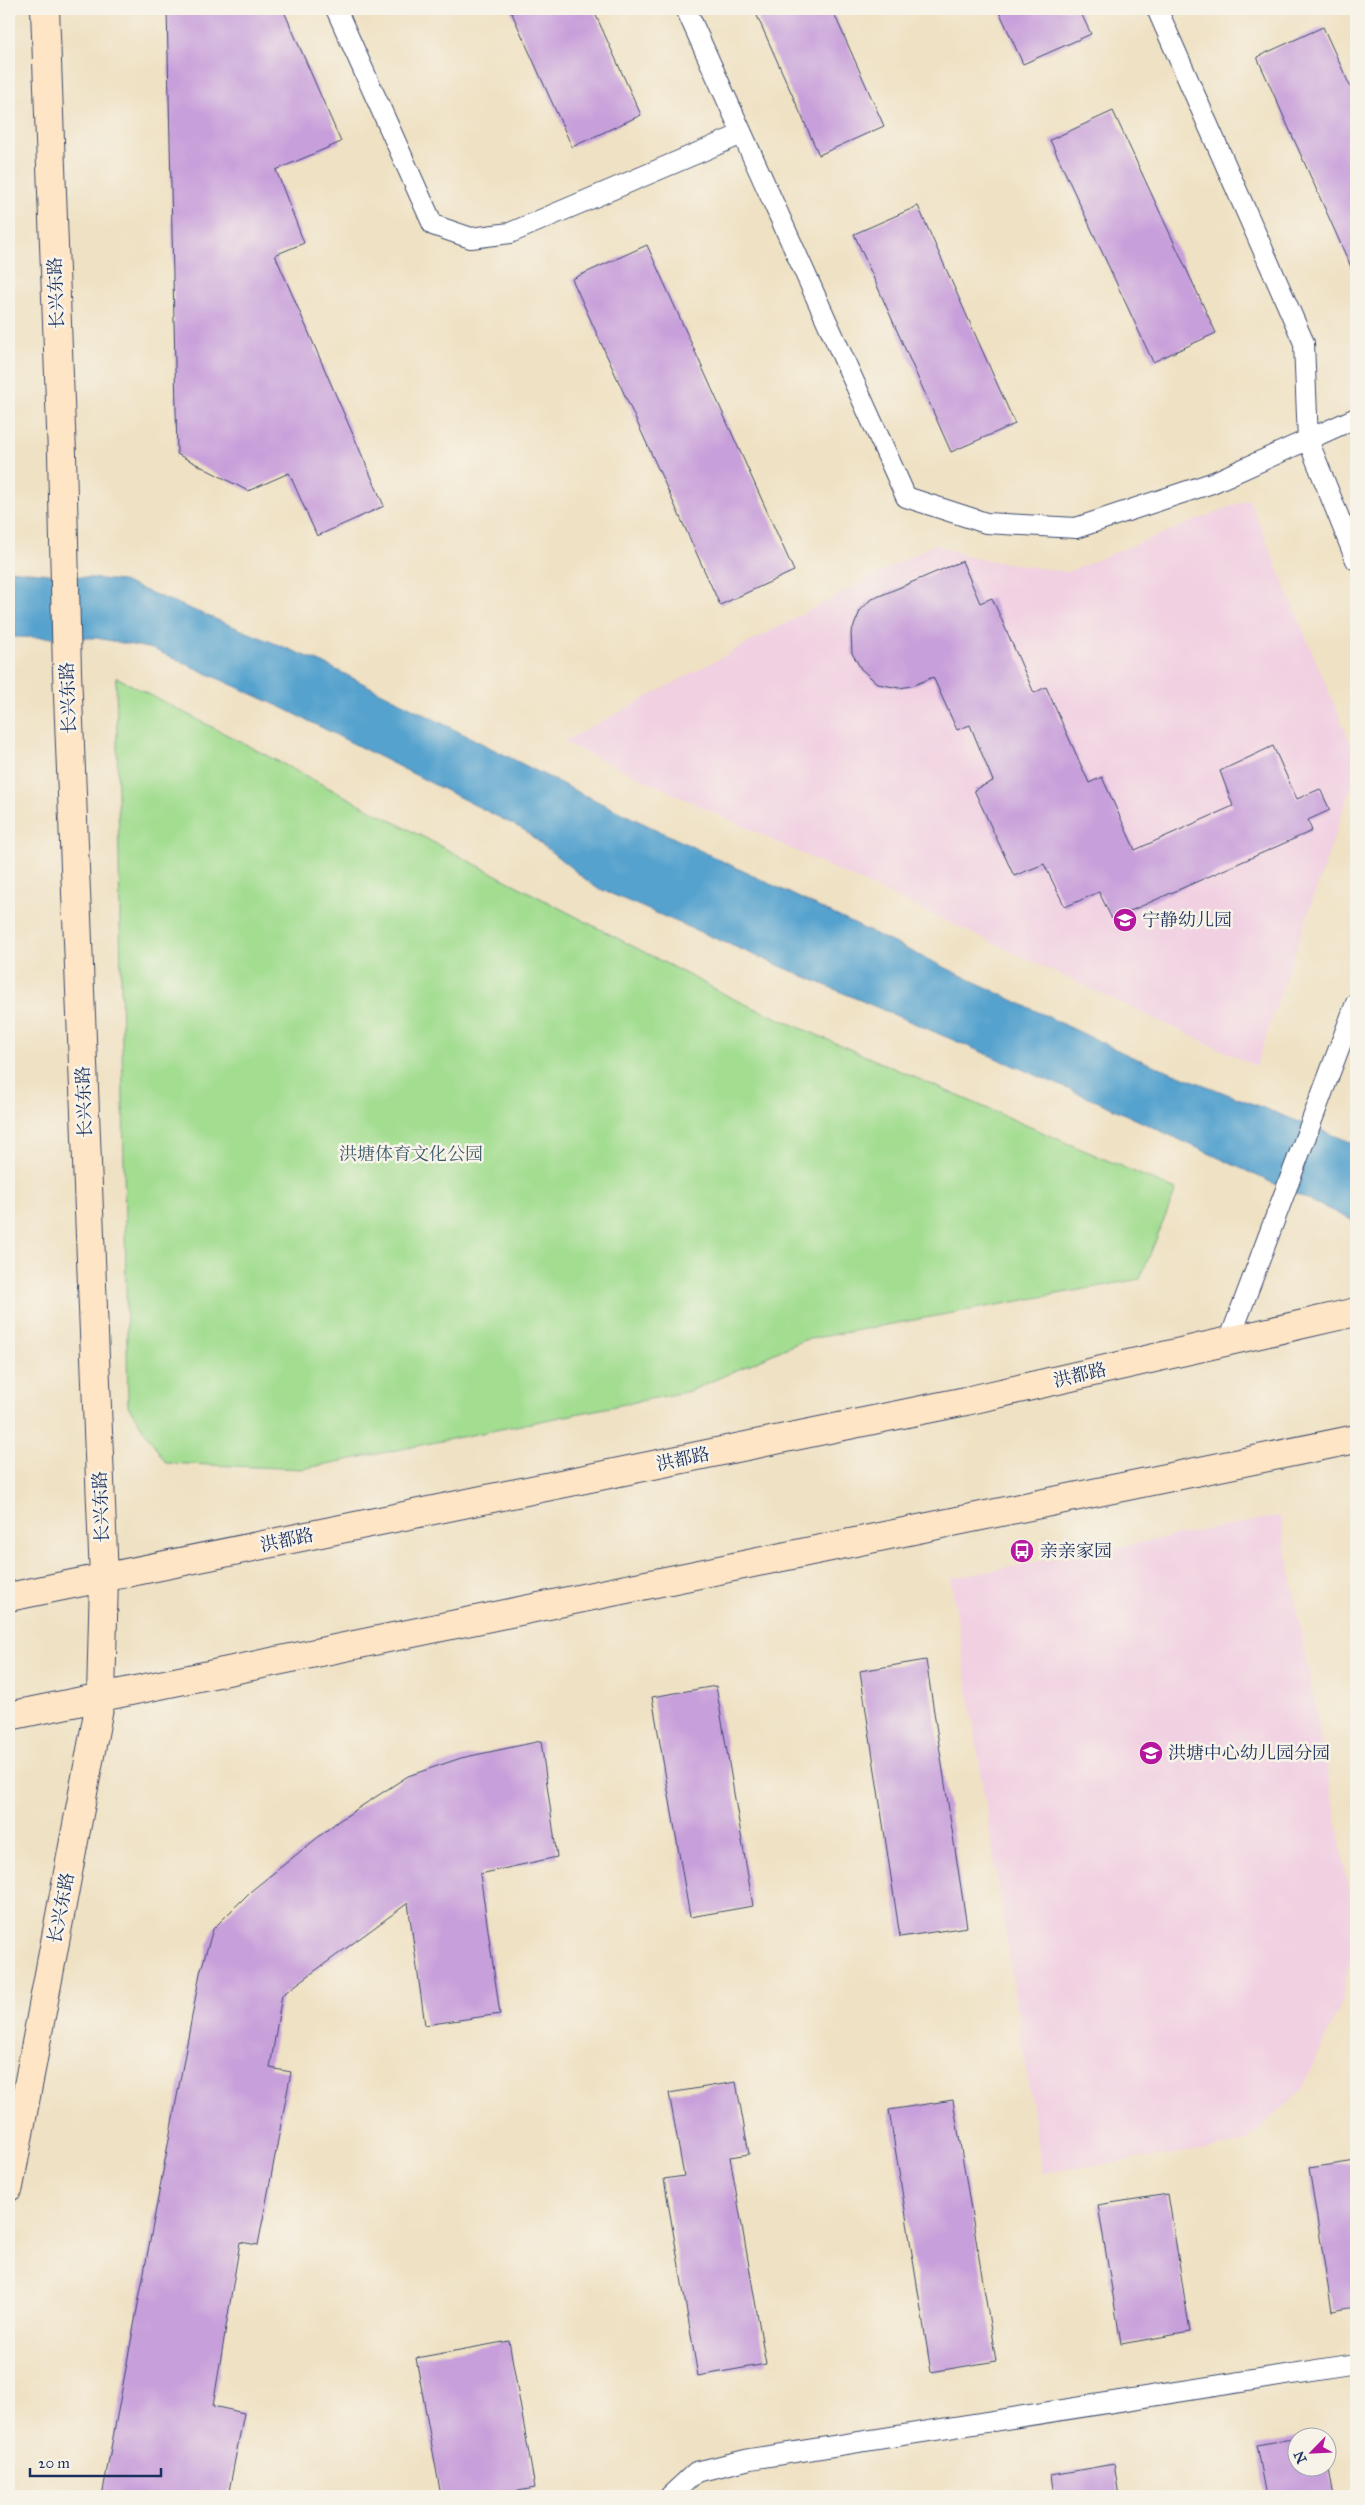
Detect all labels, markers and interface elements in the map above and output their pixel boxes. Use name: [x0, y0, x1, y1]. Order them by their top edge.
street label: 长兴东路: [44, 257, 68, 329]
street label: 长兴东路: [56, 662, 80, 734]
school or university icon: 宁静幼儿园: [1112, 907, 1138, 933]
place label: 宁静幼儿园: [1142, 909, 1232, 931]
street label: 长兴东路: [72, 1066, 96, 1138]
park label: 洪塘体育文化公园: [339, 1143, 483, 1165]
street label: 洪都路: [1051, 1358, 1109, 1392]
street label: 洪都路: [654, 1443, 712, 1475]
street label: 长兴东路: [89, 1471, 113, 1543]
street label: 洪都路: [258, 1524, 316, 1556]
bus stop icon: 亲亲家园: [1009, 1538, 1035, 1564]
place label: 亲亲家园: [1040, 1540, 1112, 1562]
school or university icon: 洪塘中心幼儿园分园: [1138, 1740, 1164, 1766]
place label: 洪塘中心幼儿园分园: [1168, 1742, 1330, 1764]
street label: 长兴东路: [43, 1871, 79, 1945]
north arrow: [1288, 2428, 1338, 2478]
scale bar: [30, 2445, 161, 2477]
text: N: [1290, 2448, 1311, 2466]
text: 20 m: [38, 2454, 70, 2472]

